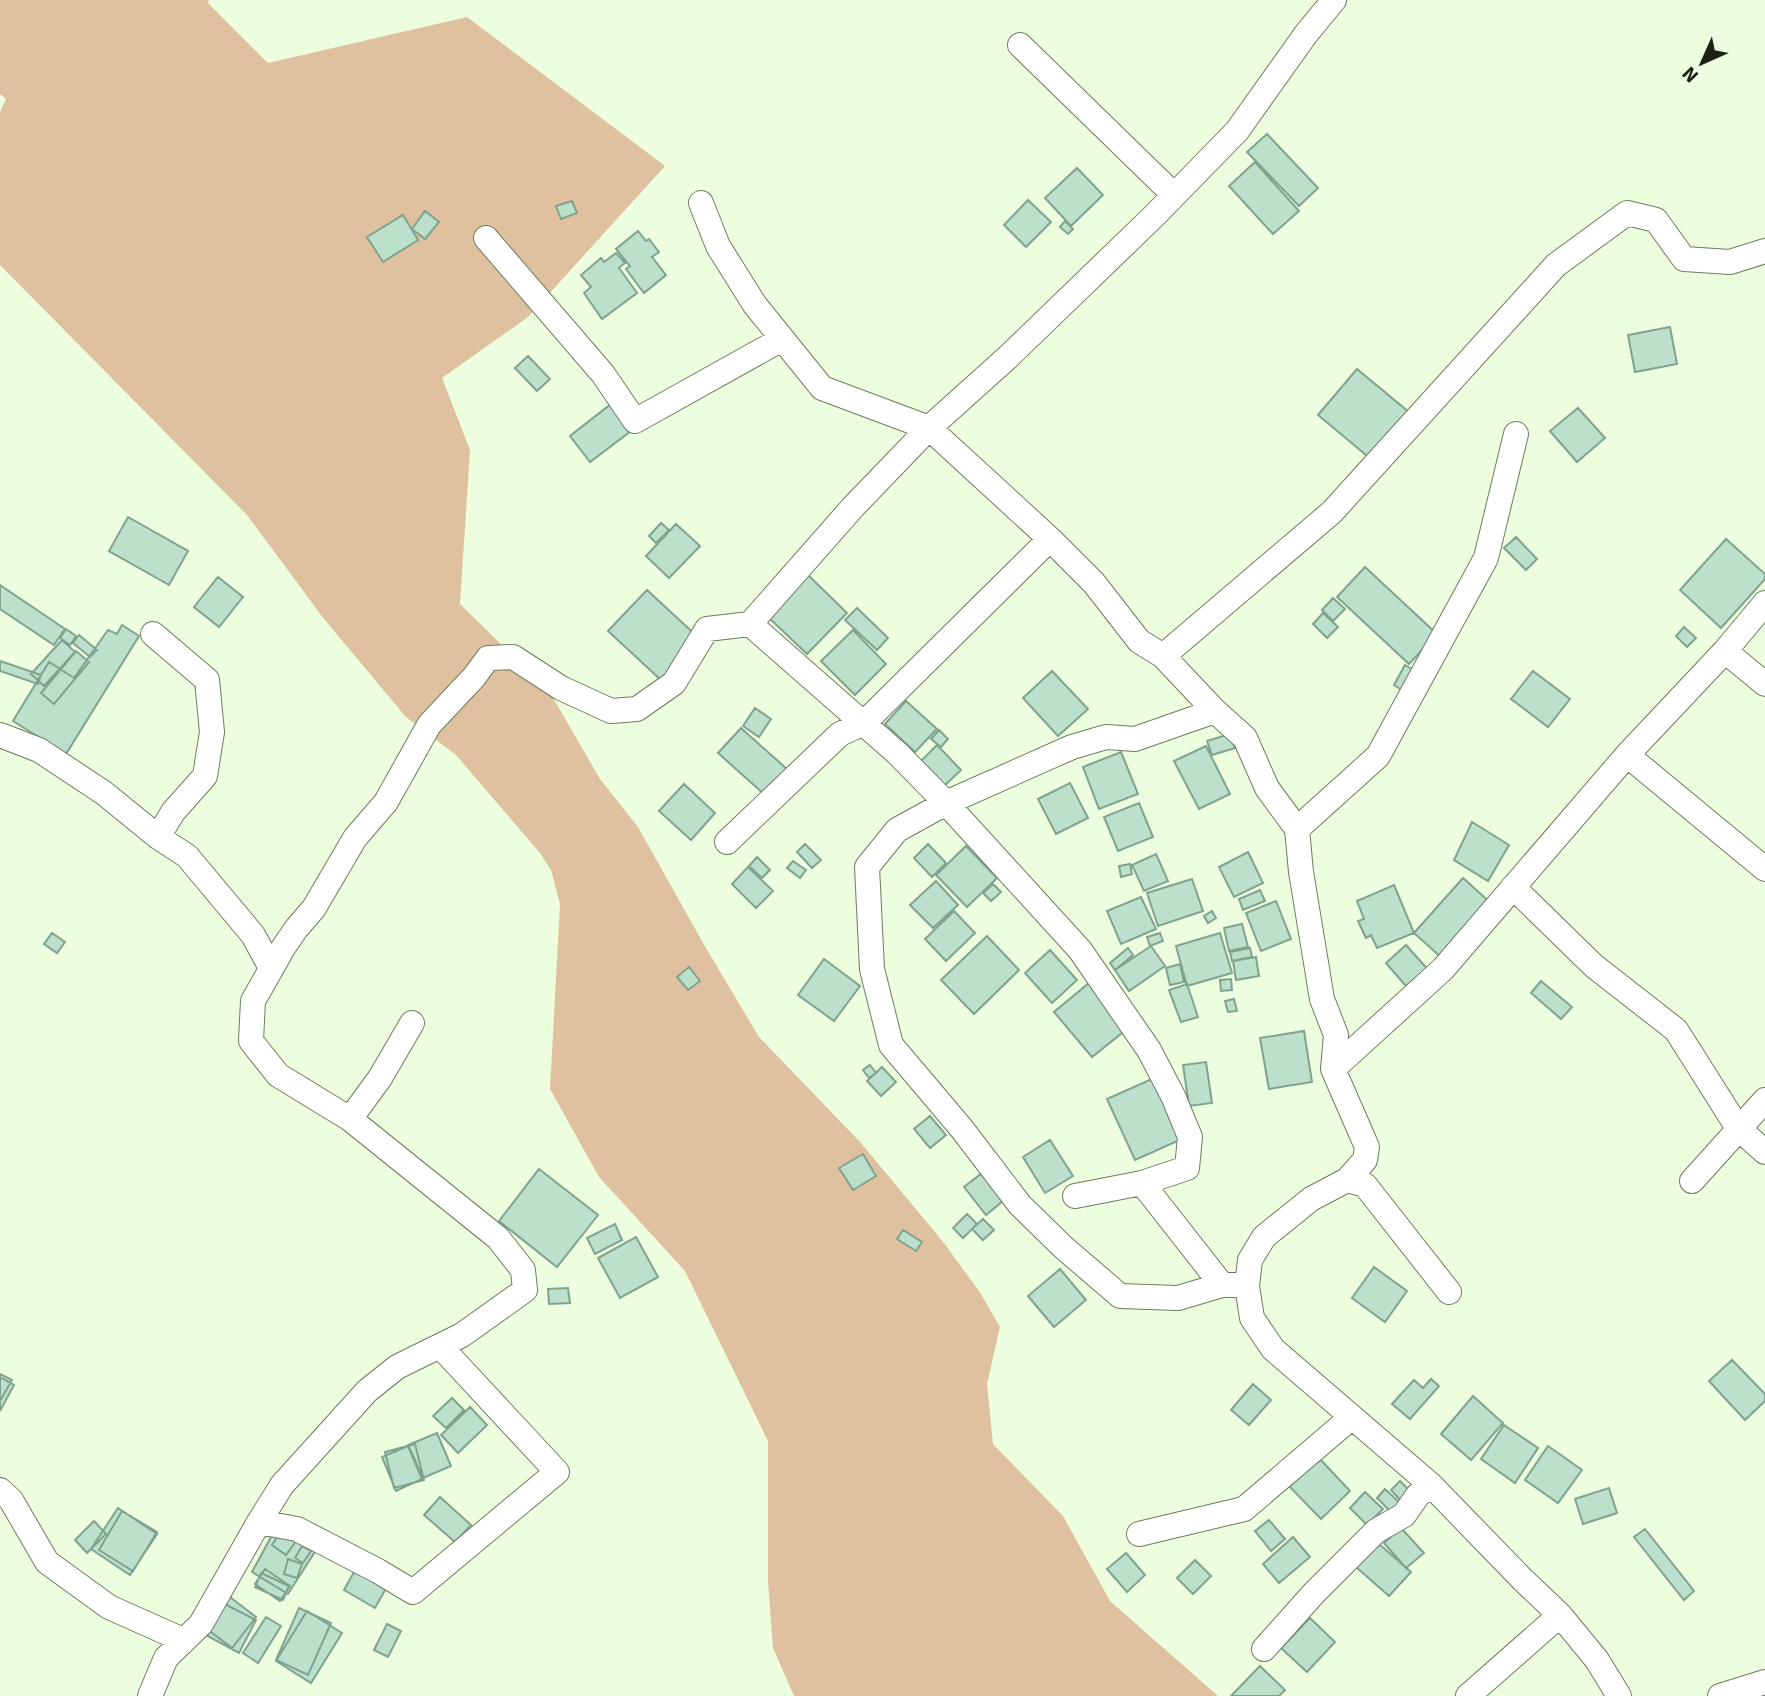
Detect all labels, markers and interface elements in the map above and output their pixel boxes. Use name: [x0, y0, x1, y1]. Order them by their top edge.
north arrow: [1667, 28, 1737, 98]
text: N: [1678, 61, 1704, 87]

